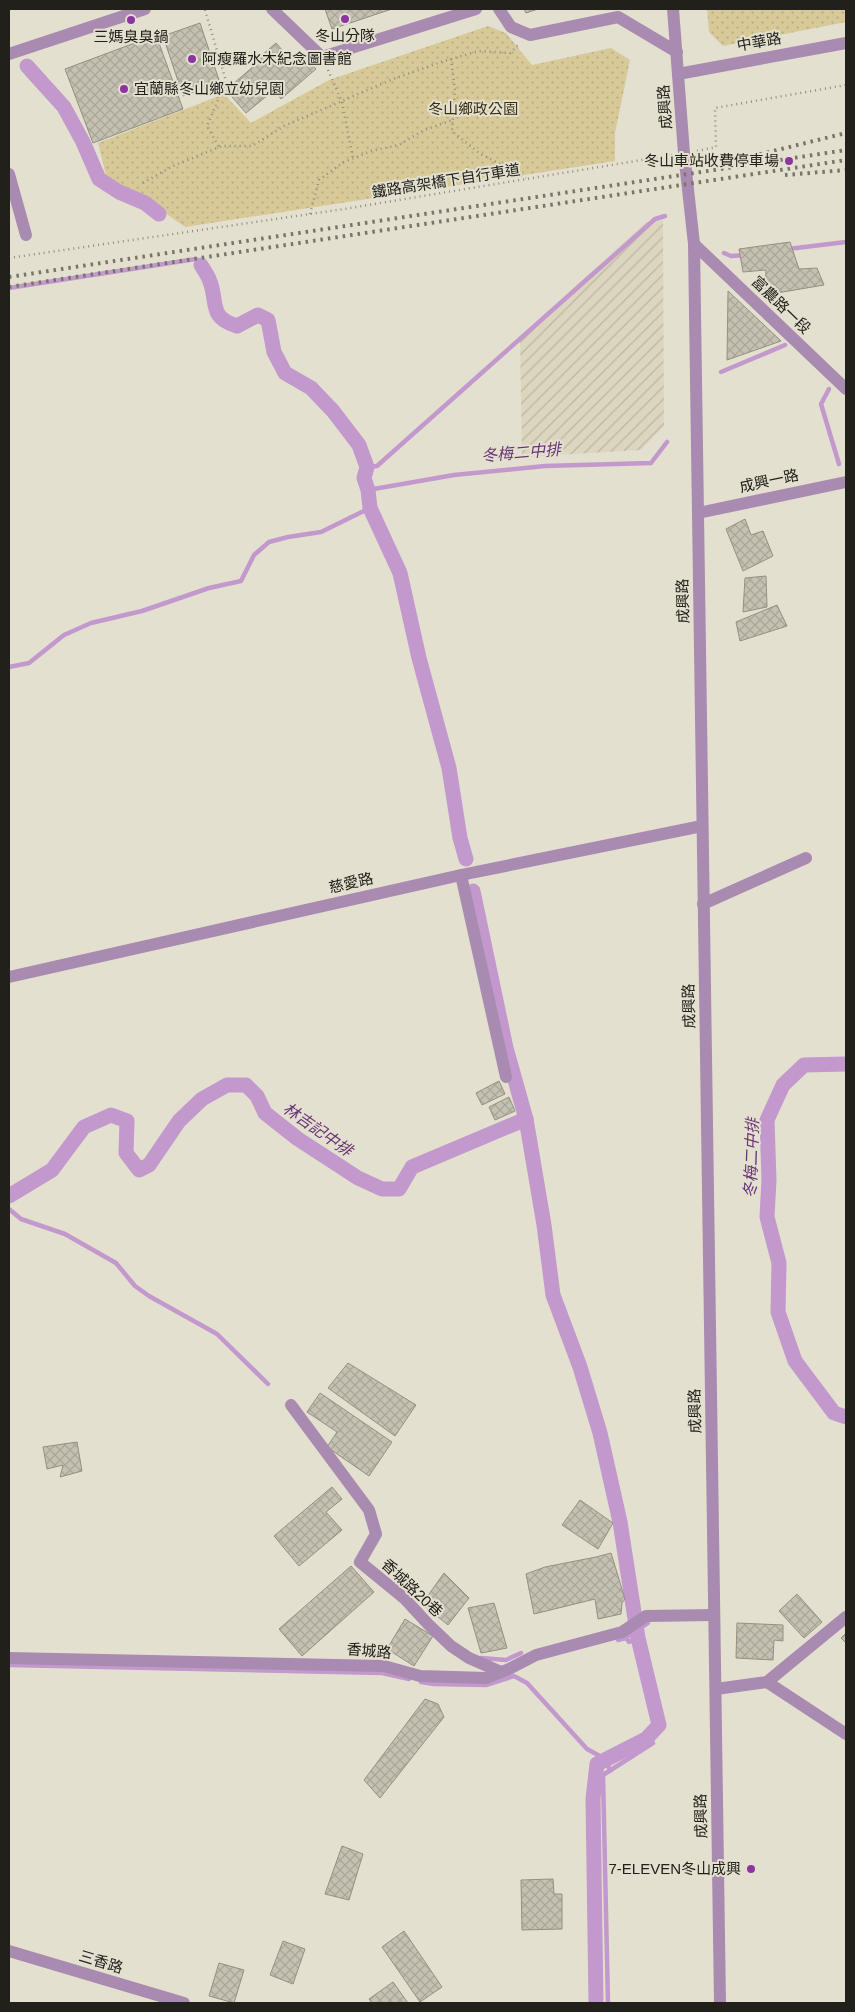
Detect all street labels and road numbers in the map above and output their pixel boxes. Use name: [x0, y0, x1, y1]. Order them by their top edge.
street label: 中華路: [735, 29, 783, 54]
street label: 成興路: [654, 84, 675, 130]
street label: 鐵路高架橋下自行車道: [371, 160, 521, 201]
street label: 富農路一段: [748, 272, 814, 337]
street label: 成興一路: [738, 466, 800, 495]
street label: 成興路: [674, 578, 691, 624]
street label: 慈愛路: [327, 869, 375, 896]
street label: 成興路: [680, 983, 697, 1029]
street label: 成興路: [686, 1388, 703, 1434]
street label: 香城路20巷: [379, 1555, 446, 1620]
street label: 香城路: [346, 1640, 392, 1661]
street label: 成興路: [692, 1793, 709, 1839]
street label: 三香路: [77, 1947, 125, 1976]

